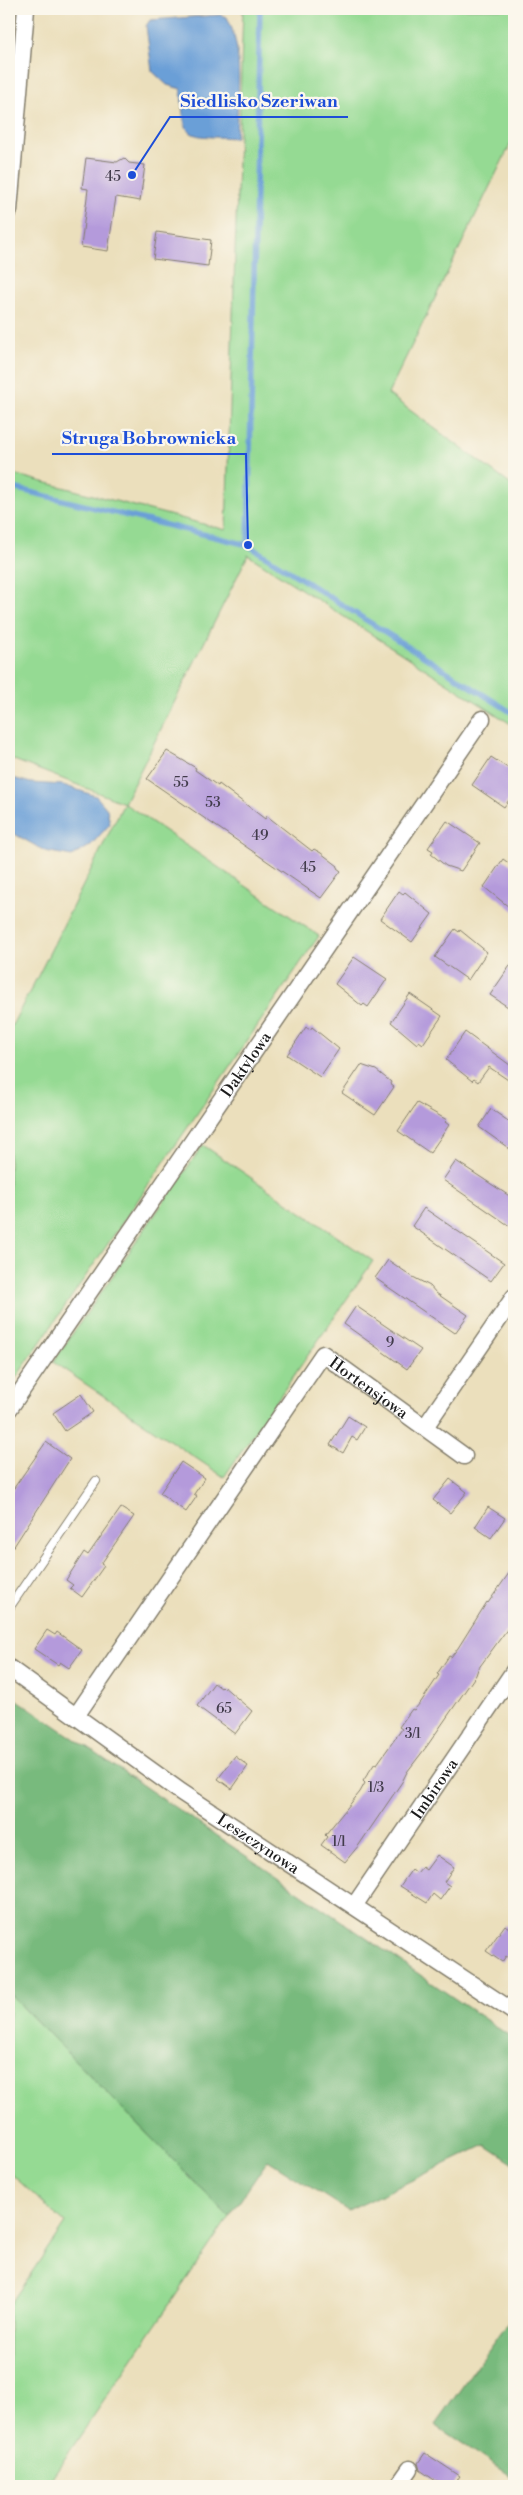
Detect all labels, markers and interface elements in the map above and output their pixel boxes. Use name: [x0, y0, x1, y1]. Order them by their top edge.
callout: Siedlisko Szeriwan: [170, 84, 348, 117]
text: Siedlisko Szeriwan: [180, 90, 338, 113]
house number: 45: [105, 168, 121, 186]
callout: Struga Bobrownicka: [52, 421, 246, 454]
text: Struga Bobrownicka: [62, 427, 237, 450]
house number: 55: [173, 774, 189, 792]
house number: 53: [205, 794, 221, 812]
house number: 49: [252, 827, 268, 845]
house number: 45: [300, 859, 316, 877]
street label: Daktylowa: [217, 1027, 276, 1101]
house number: 9: [386, 1334, 394, 1352]
street label: Hortensjowa: [325, 1353, 413, 1424]
house number: 65: [216, 1700, 232, 1718]
house number: 3/1: [405, 1725, 421, 1743]
street label: Imbirowa: [407, 1754, 463, 1823]
house number: 1/3: [368, 1779, 384, 1797]
street label: Leszczynowa: [213, 1810, 304, 1879]
house number: 1/1: [332, 1833, 346, 1851]

